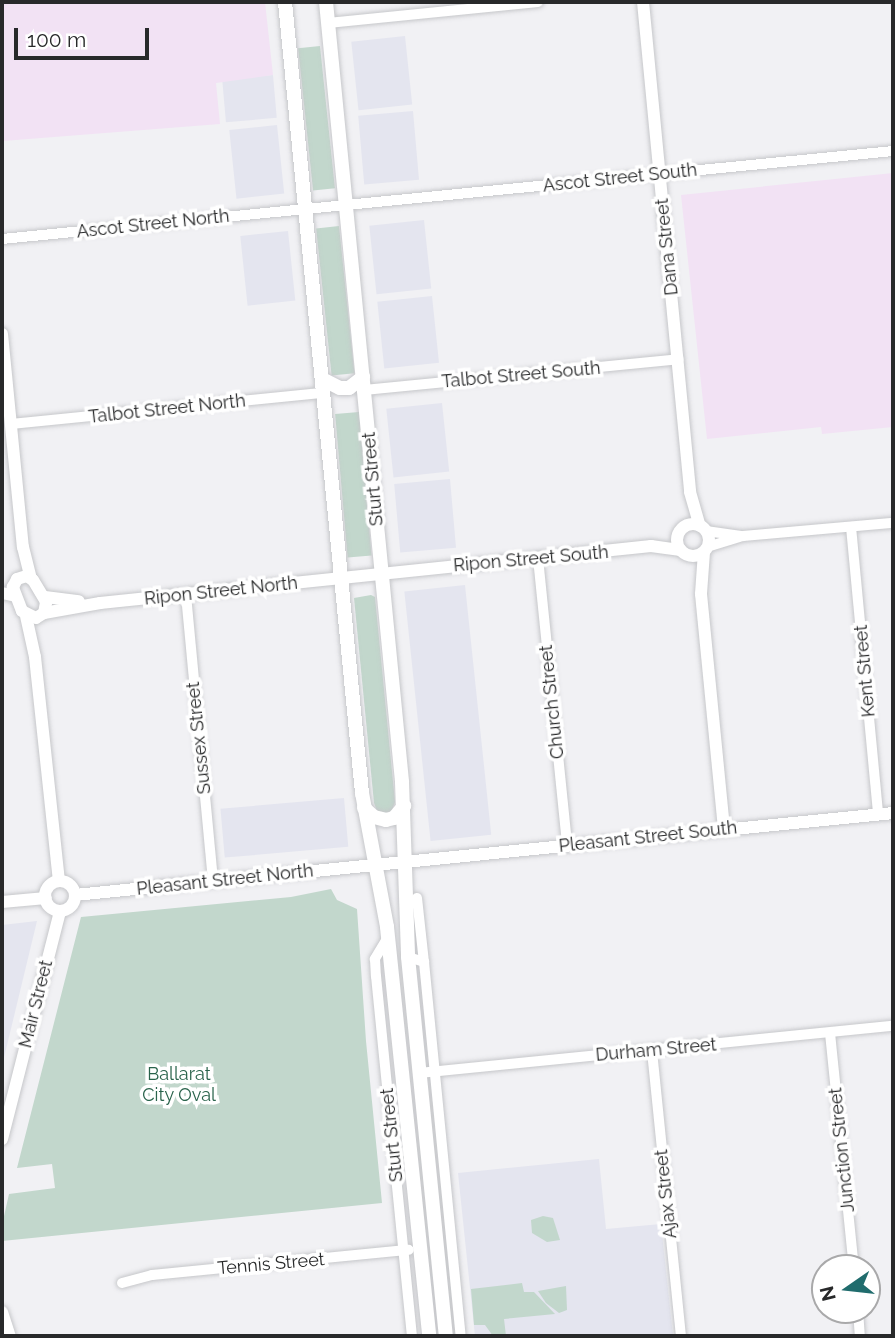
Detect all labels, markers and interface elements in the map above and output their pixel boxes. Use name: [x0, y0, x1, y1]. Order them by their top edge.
scale bar: [18, 14, 152, 58]
text: 100 m: [27, 27, 86, 52]
street label: Ascot Street South: [542, 159, 698, 197]
street label: Dana Street: [651, 197, 683, 297]
street label: Ascot Street North: [76, 205, 230, 243]
street label: Talbot Street South: [441, 357, 601, 393]
street label: Talbot Street North: [87, 390, 247, 428]
street label: Sturt Street: [358, 431, 388, 527]
street label: Ripon Street South: [452, 541, 610, 577]
street label: Ripon Street North: [143, 572, 299, 610]
street label: Kent Street: [850, 624, 880, 718]
street label: Church Street: [535, 644, 569, 760]
street label: Sussex Street: [182, 681, 216, 795]
street label: Pleasant Street South: [558, 817, 738, 857]
street label: Pleasant Street North: [135, 860, 315, 900]
street label: Mair Street: [15, 958, 57, 1050]
street label: Durham Street: [595, 1034, 717, 1066]
park label: Ballarat City Oval: [142, 1064, 216, 1106]
street label: Sturt Street: [376, 1087, 408, 1183]
street label: Junction Street: [825, 1087, 859, 1213]
street label: Ajax Street: [651, 1148, 681, 1240]
street label: Tennis Street: [216, 1249, 326, 1279]
north arrow: [811, 1254, 881, 1324]
text: N: [815, 1284, 840, 1303]

